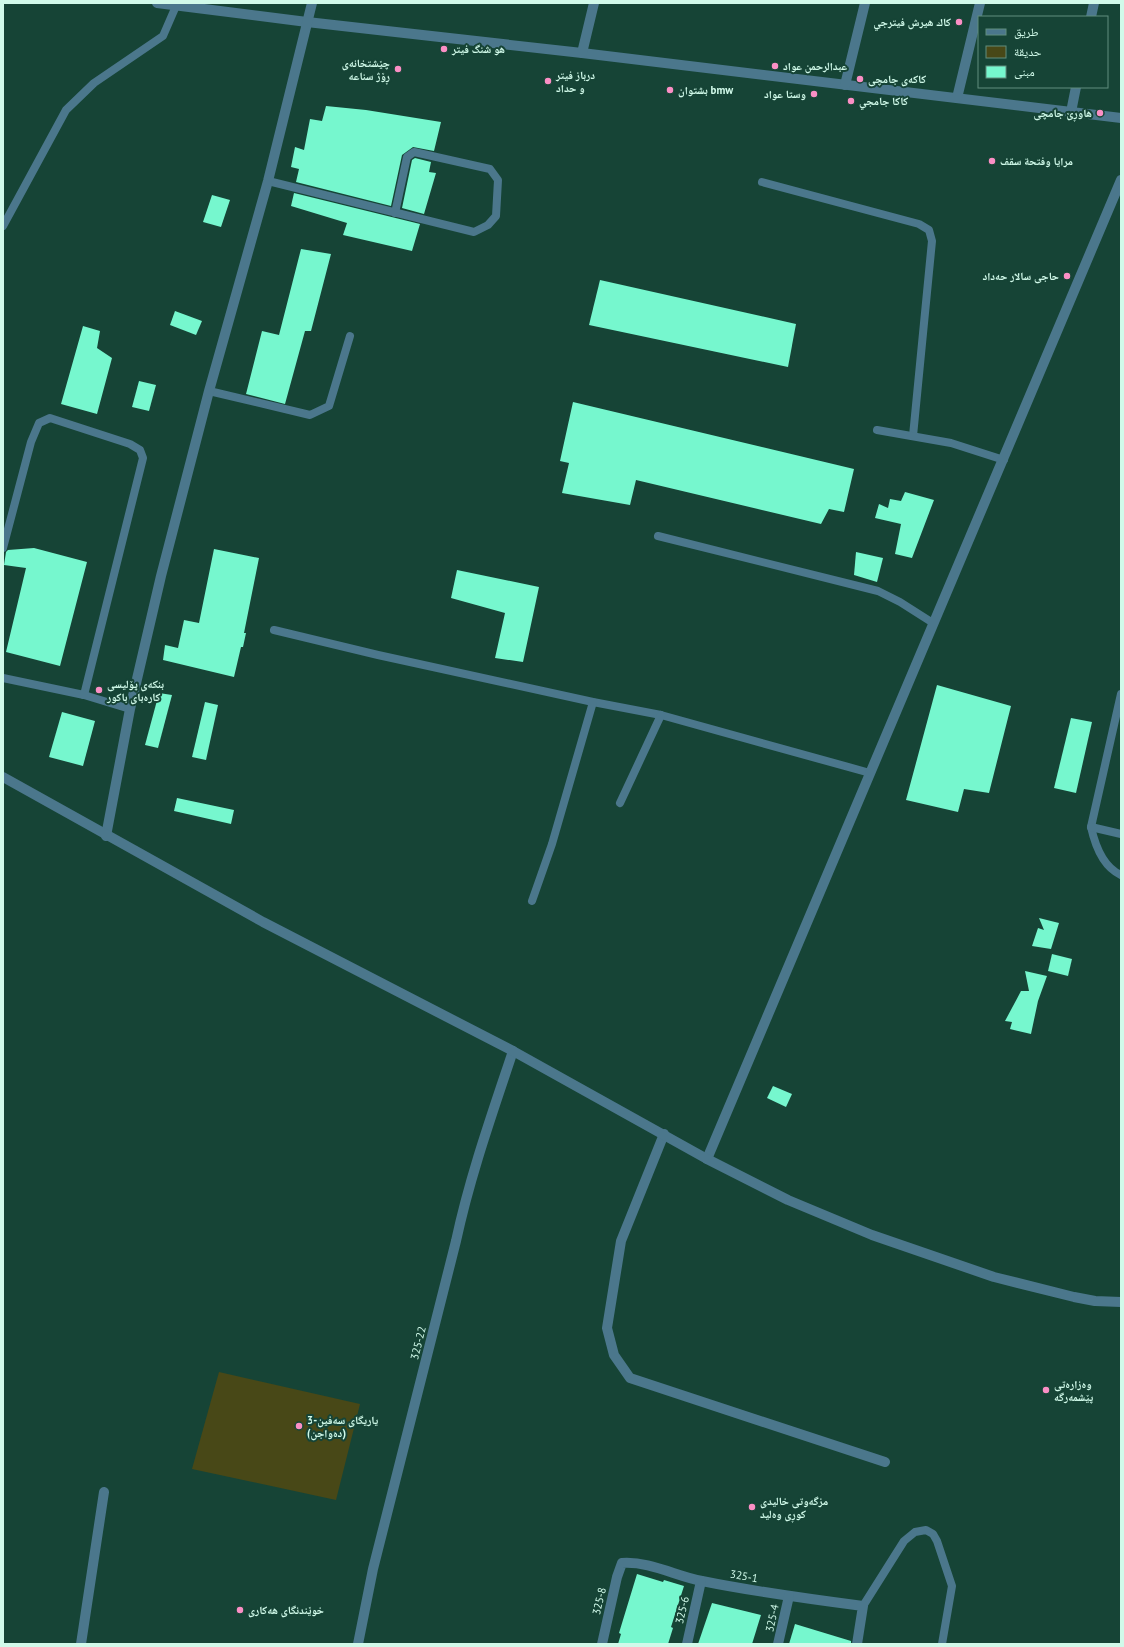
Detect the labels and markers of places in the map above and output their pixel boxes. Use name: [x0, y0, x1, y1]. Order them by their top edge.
place label: كاك هيرش فيترجي: [873, 15, 951, 31]
marker: كاك هيرش فيترجي: [954, 17, 964, 27]
place label: هو شنگ فيتر: [451, 42, 505, 56]
marker: هو شنگ فيتر: [439, 44, 449, 54]
place label: چێشتخانەی ڕۆژ سناعه: [342, 56, 390, 85]
place label: عبدالرحمن عواد: [783, 59, 847, 74]
marker: عبدالرحمن عواد: [770, 61, 780, 71]
marker: چێشتخانەی ڕۆژ سناعه: [393, 64, 403, 74]
place label: درباز فیتر و حداد: [555, 68, 595, 95]
place label: کاکەی جامچی: [868, 72, 926, 87]
marker: کاکەی جامچی: [855, 74, 865, 84]
marker: درباز فیتر و حداد: [543, 76, 553, 86]
place label: بشتوان bmw: [678, 83, 734, 98]
marker: بشتوان bmw: [665, 85, 675, 95]
place label: وستا عواد: [764, 87, 806, 101]
marker: وستا عواد: [809, 89, 819, 99]
place label: كاكا جامجي: [859, 94, 908, 110]
marker: كاكا جامجي: [846, 96, 856, 106]
place label: هاوڕێ جامچی: [1033, 106, 1092, 122]
marker: هاوڕێ جامچی: [1095, 108, 1105, 118]
place label: مرايا وفتحة سقف: [1000, 154, 1073, 168]
marker: مرايا وفتحة سقف: [987, 156, 997, 166]
place label: حاجی سالار حەداد: [982, 269, 1059, 284]
marker: حاجی سالار حەداد: [1062, 271, 1072, 281]
place label: بنکەی پۆلیسی کارەبای باکور: [106, 677, 164, 705]
marker: بنکەی پۆلیسی کارەبای باکور: [94, 685, 104, 695]
place label: وەزارەتی پێشمەرگە: [1054, 1377, 1093, 1404]
marker: وەزارەتی پێشمەرگە: [1041, 1385, 1051, 1395]
place label: یاریگای سەفین-3 (دەواجن): [307, 1413, 378, 1441]
marker: یاریگای سەفین-3 (دەواجن): [294, 1421, 304, 1431]
place label: مزگەوتی خالیدی کوڕی وەلید: [760, 1494, 828, 1523]
marker: مزگەوتی خالیدی کوڕی وەلید: [747, 1502, 757, 1512]
place label: خوێندنگای هەکاری: [248, 1603, 324, 1618]
marker: خوێندنگای هەکاری: [235, 1605, 245, 1615]

